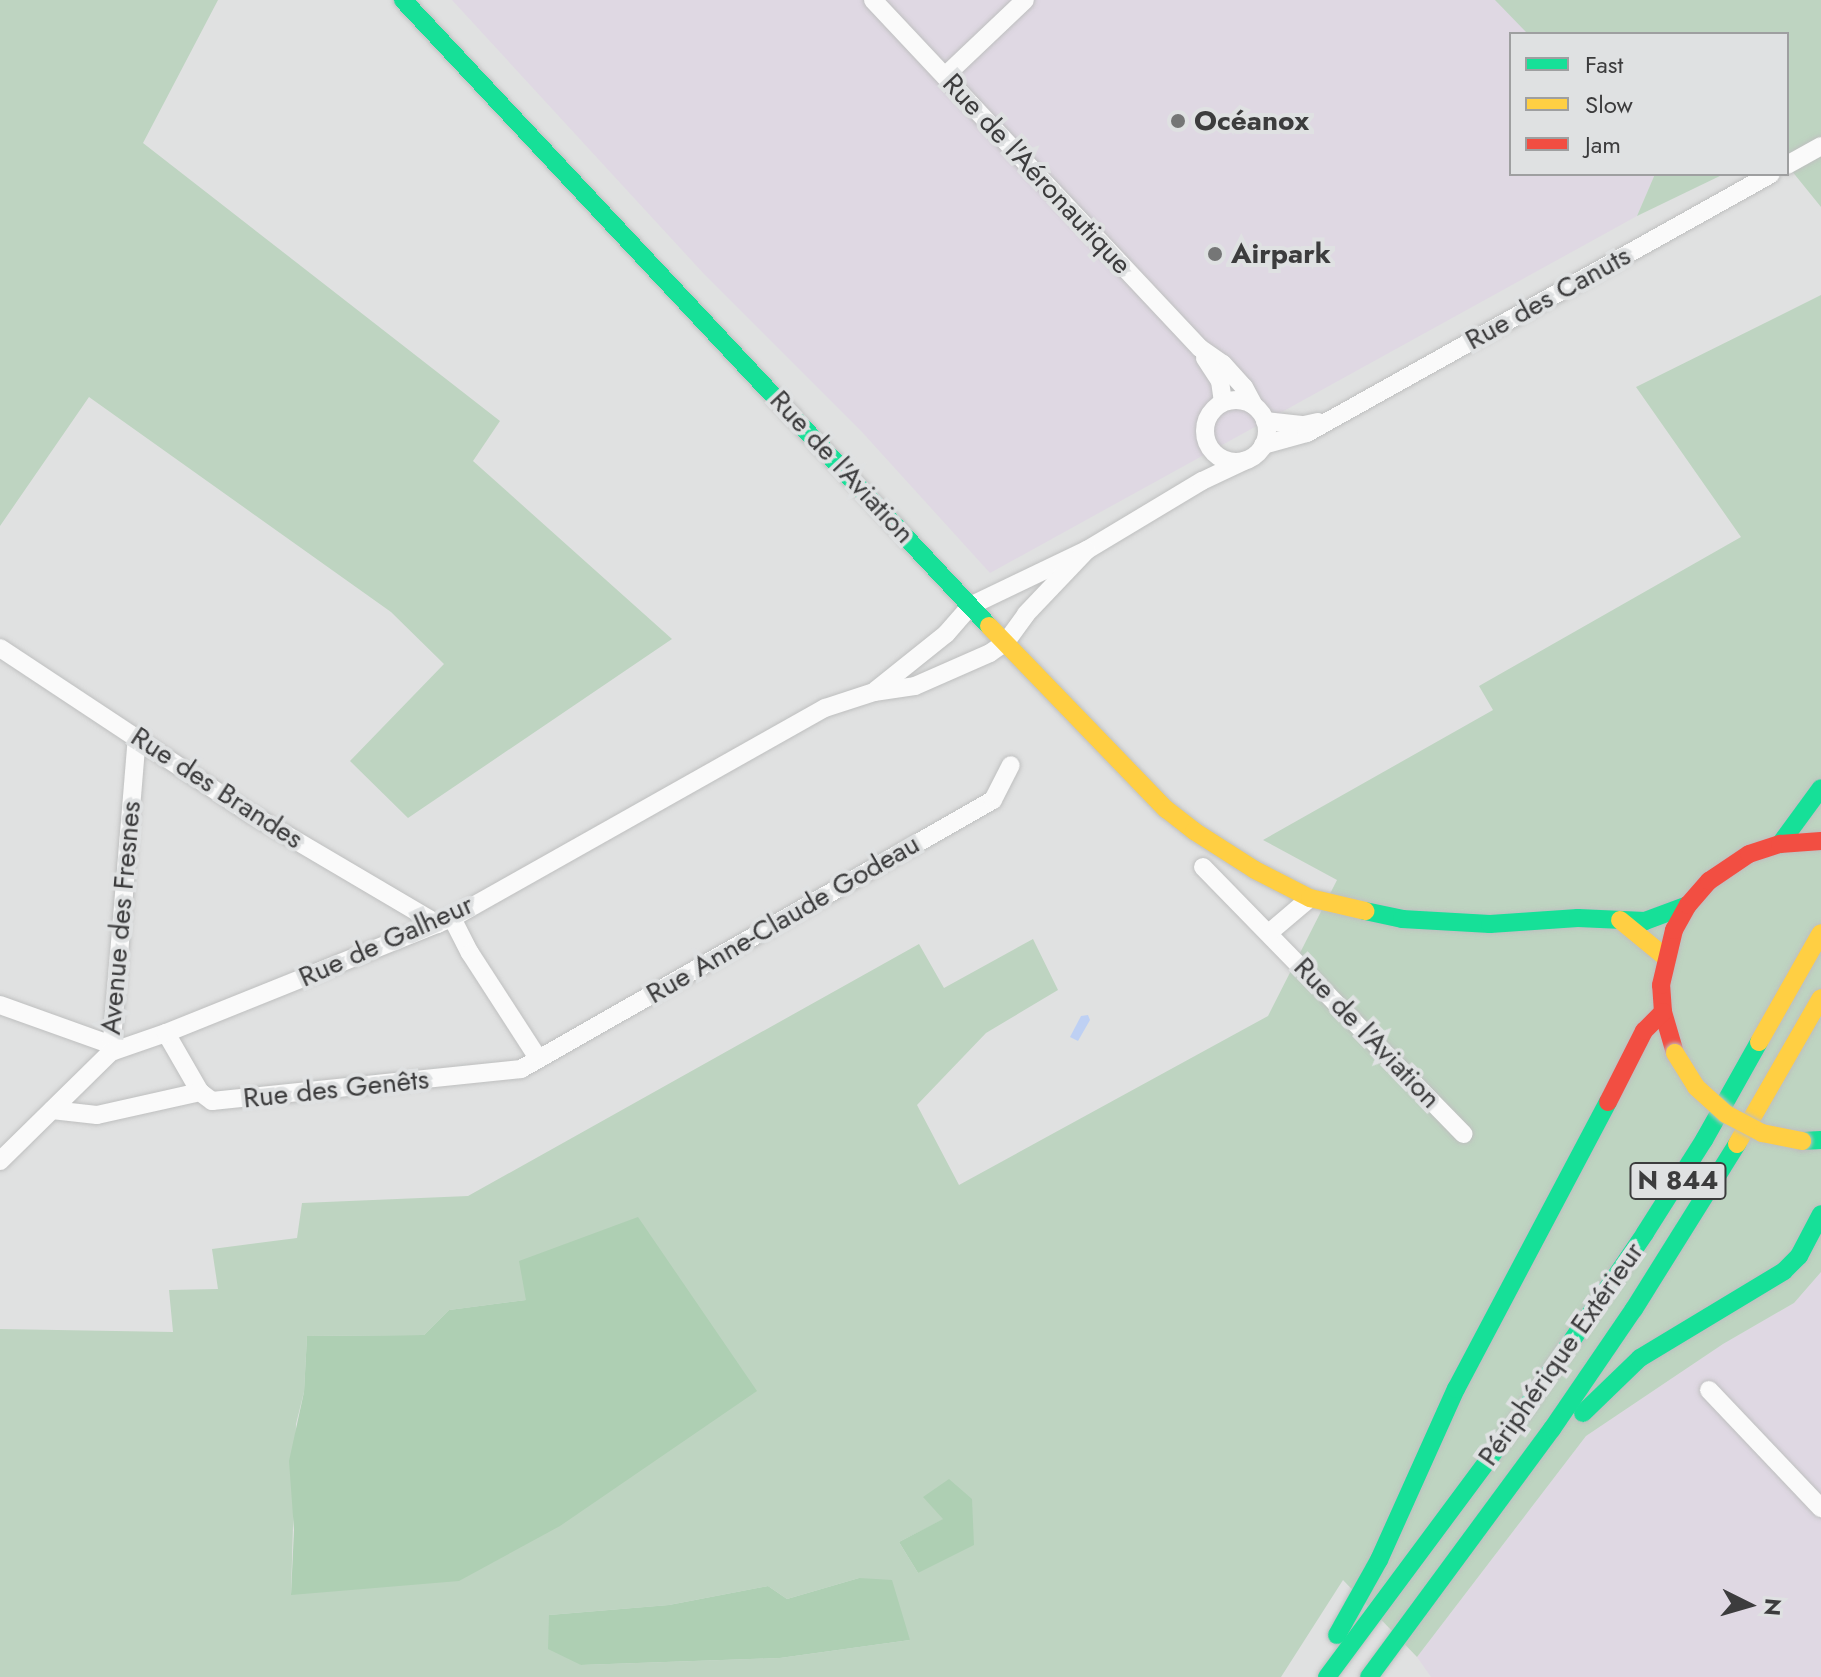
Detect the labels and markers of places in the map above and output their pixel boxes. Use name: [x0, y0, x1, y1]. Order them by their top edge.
place label: Océanox: [1194, 104, 1309, 138]
marker: Océanox: [1169, 112, 1187, 130]
place label: Airpark: [1231, 237, 1331, 271]
marker: Airpark: [1206, 245, 1224, 263]

